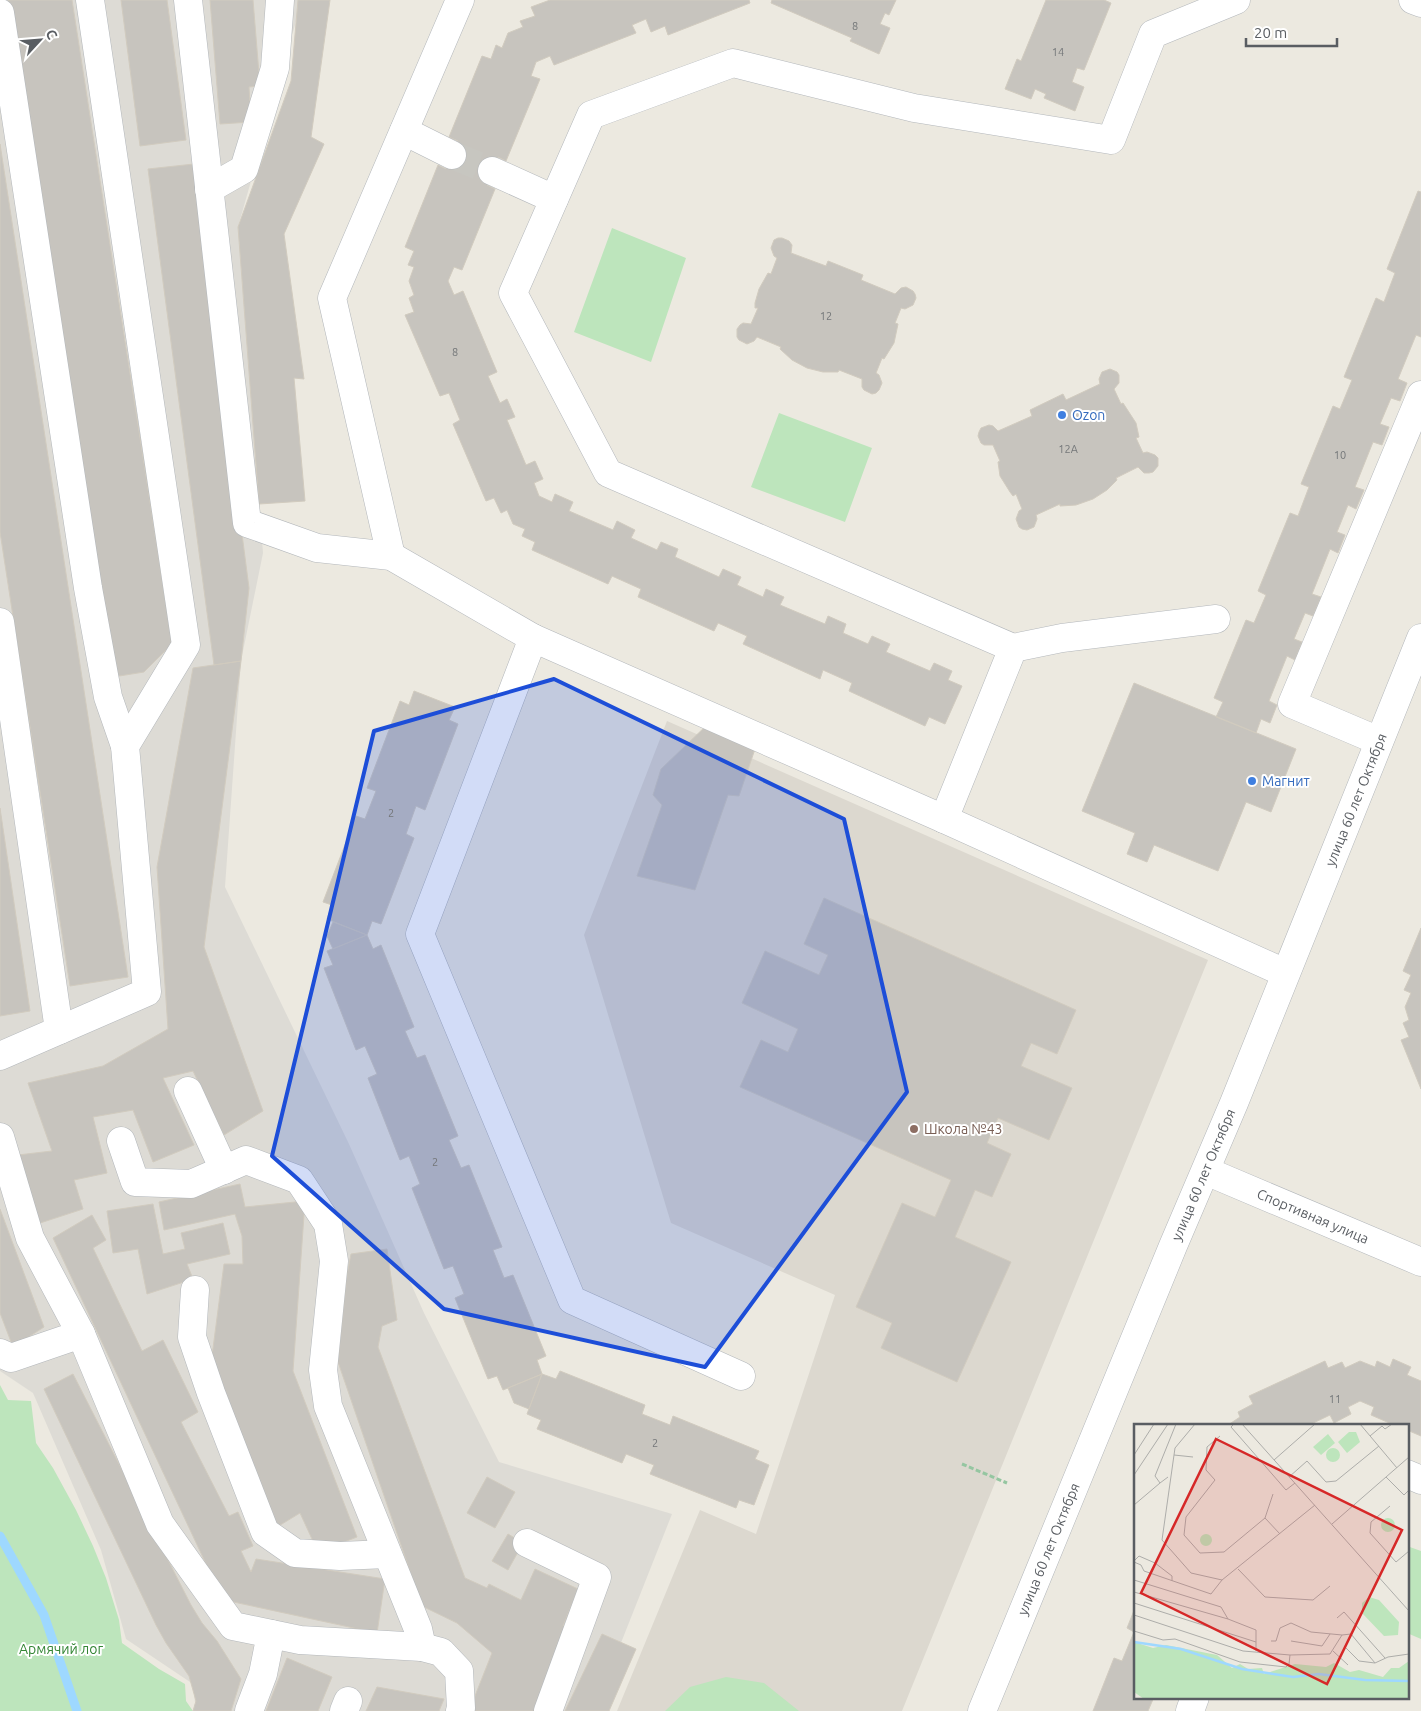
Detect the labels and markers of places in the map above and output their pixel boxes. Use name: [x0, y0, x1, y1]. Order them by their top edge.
place label: Ozon: [1072, 407, 1105, 423]
marker: Ozon: [1056, 409, 1068, 421]
place label: Магнит: [1262, 773, 1310, 789]
marker: Магнит: [1246, 775, 1258, 787]
place label: Школа №43: [924, 1121, 1003, 1137]
marker: Школа №43: [908, 1123, 920, 1135]

